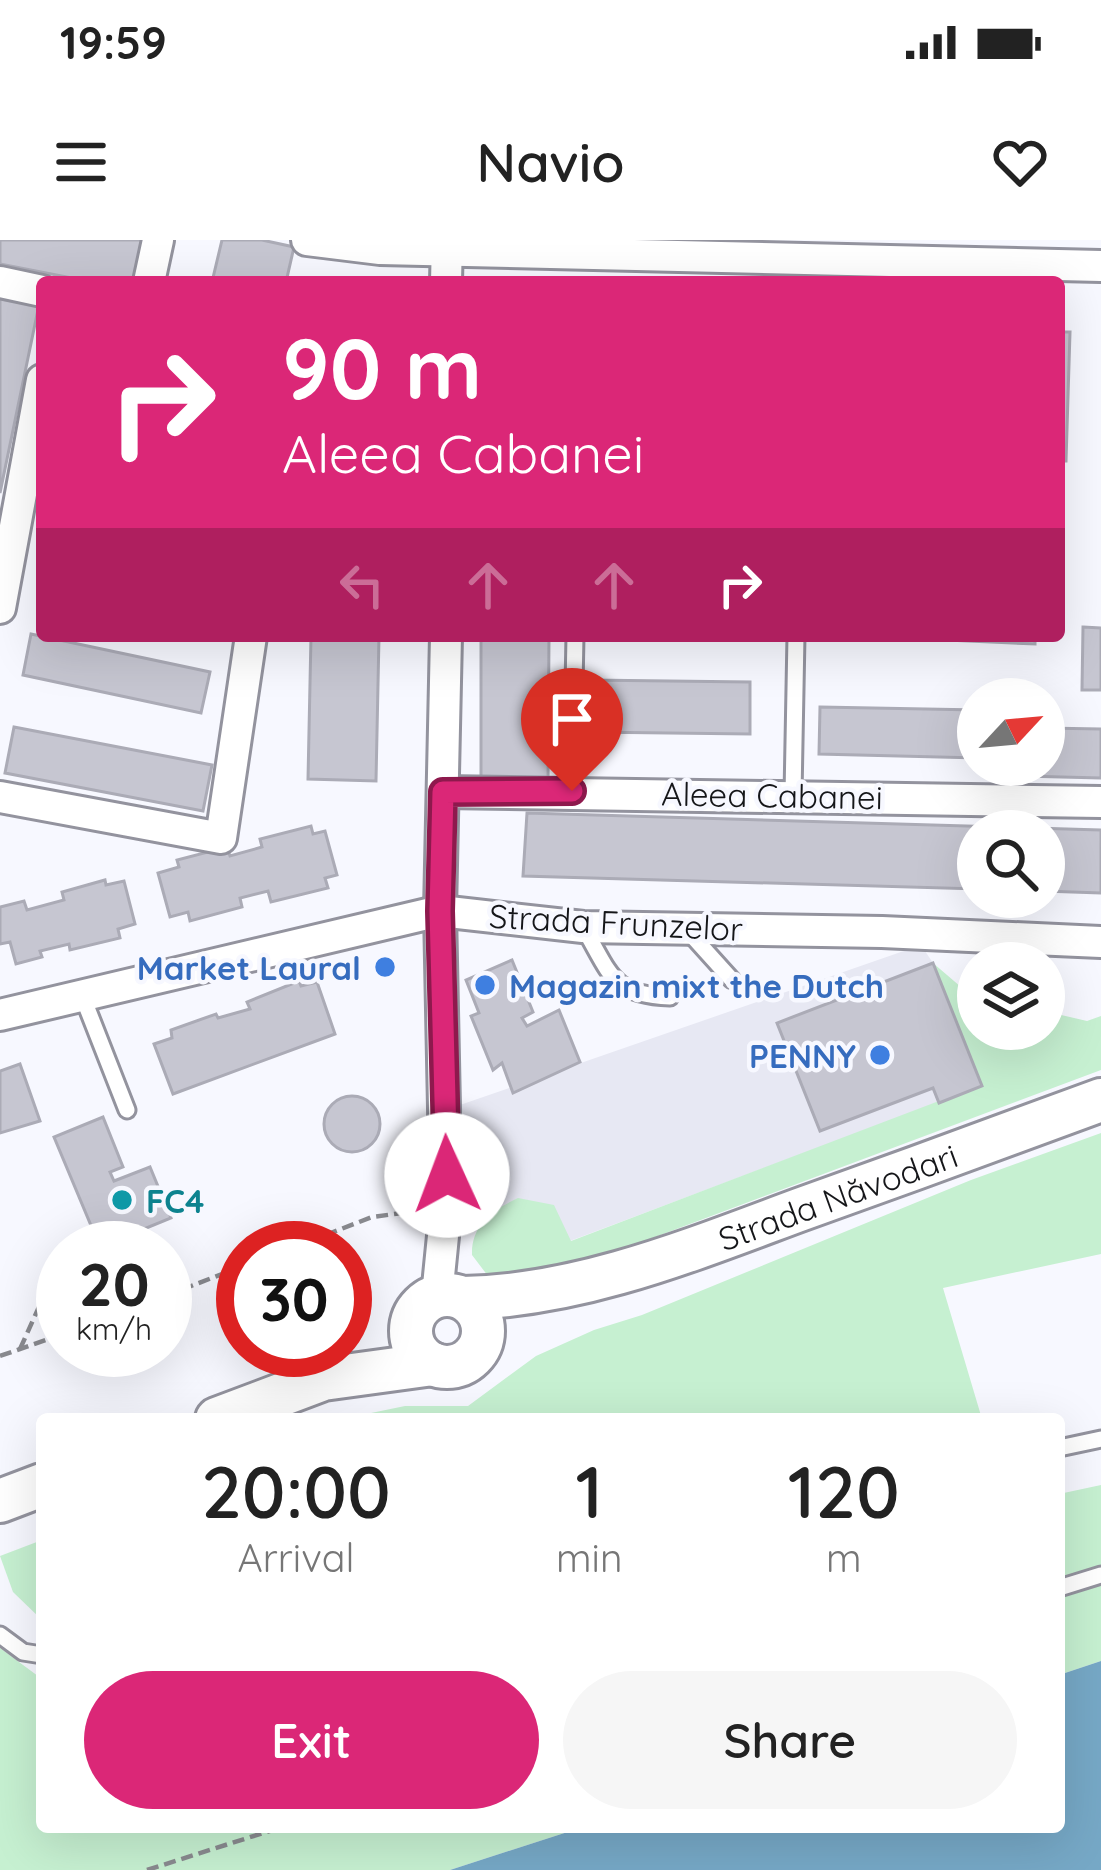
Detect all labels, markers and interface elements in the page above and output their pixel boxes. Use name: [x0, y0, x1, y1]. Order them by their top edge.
text: 19:59: [60, 14, 167, 70]
text: Navio: [477, 128, 624, 196]
icon: menu: [48, 129, 114, 195]
icon: heart: [987, 129, 1053, 195]
text: 90 m: [282, 315, 482, 420]
icon: right: [84, 324, 240, 480]
text: Aleea Cabanei: [282, 419, 644, 487]
icon: left: [329, 552, 395, 618]
icon: ahead: [455, 552, 521, 618]
icon: ahead: [581, 552, 647, 618]
icon: right: [707, 552, 773, 618]
pin: [521, 668, 623, 791]
north arrow: [957, 678, 1065, 786]
map controls: [957, 678, 1065, 1050]
icon: arrive: [539, 686, 605, 752]
street label: Aleea Cabanei: [661, 773, 883, 817]
button: search: [957, 810, 1065, 918]
street label: Strada Frunzelor: [488, 895, 744, 949]
button: layers: [957, 942, 1065, 1050]
place label: Market Laural: [137, 947, 361, 988]
marker: Market Laural: [372, 954, 398, 980]
place label: Magazin mixt the Dutch: [509, 965, 884, 1006]
marker: Magazin mixt the Dutch: [472, 972, 498, 998]
place label: PENNY: [749, 1035, 856, 1076]
marker: PENNY: [867, 1042, 893, 1068]
position arrow: [384, 1112, 510, 1238]
street label: Strada Năvodari: [712, 1134, 963, 1259]
place label: FC4: [146, 1180, 204, 1221]
marker: FC4: [109, 1187, 135, 1213]
speed limit sign: 30: [216, 1221, 372, 1377]
text: 20: [79, 1246, 149, 1321]
text: km/h: [76, 1310, 152, 1348]
text: 20:00: [201, 1446, 391, 1536]
text: 1: [575, 1446, 603, 1536]
text: 120: [788, 1446, 900, 1536]
text: Arrival: [238, 1533, 354, 1582]
text: min: [556, 1533, 622, 1582]
text: m: [826, 1533, 862, 1582]
button: Exit: [84, 1671, 539, 1809]
button: Share: [563, 1671, 1017, 1809]

